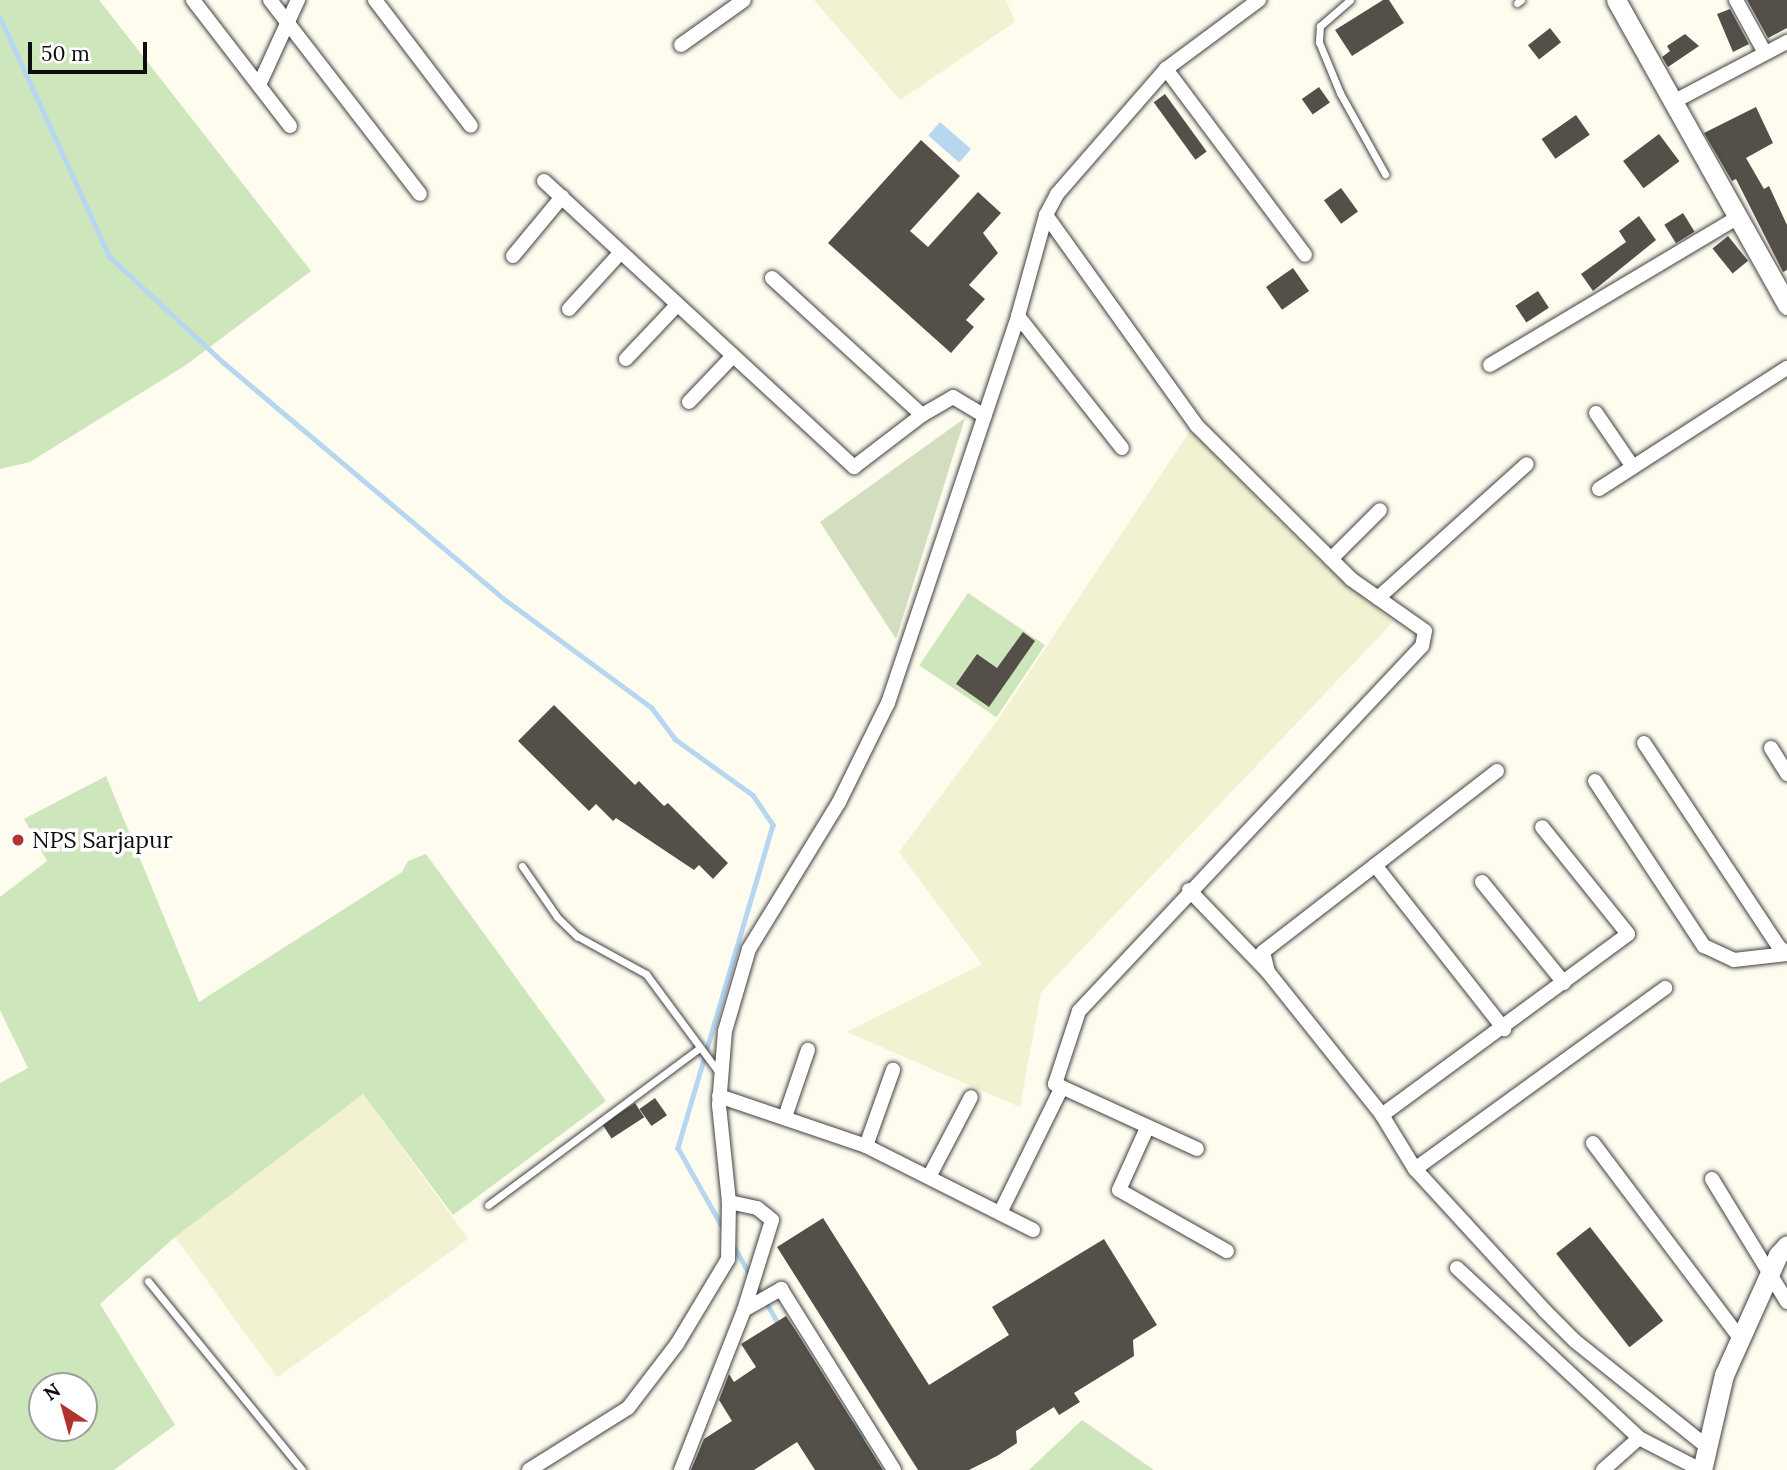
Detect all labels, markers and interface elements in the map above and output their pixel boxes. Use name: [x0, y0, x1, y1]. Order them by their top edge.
scale bar: [32, 28, 150, 72]
text: 50 m: [41, 40, 90, 67]
place label: NPS Sarjapur: [32, 826, 173, 854]
marker: NPS Sarjapur: [10, 832, 26, 848]
north arrow: [28, 1372, 98, 1442]
text: N: [39, 1378, 65, 1406]

